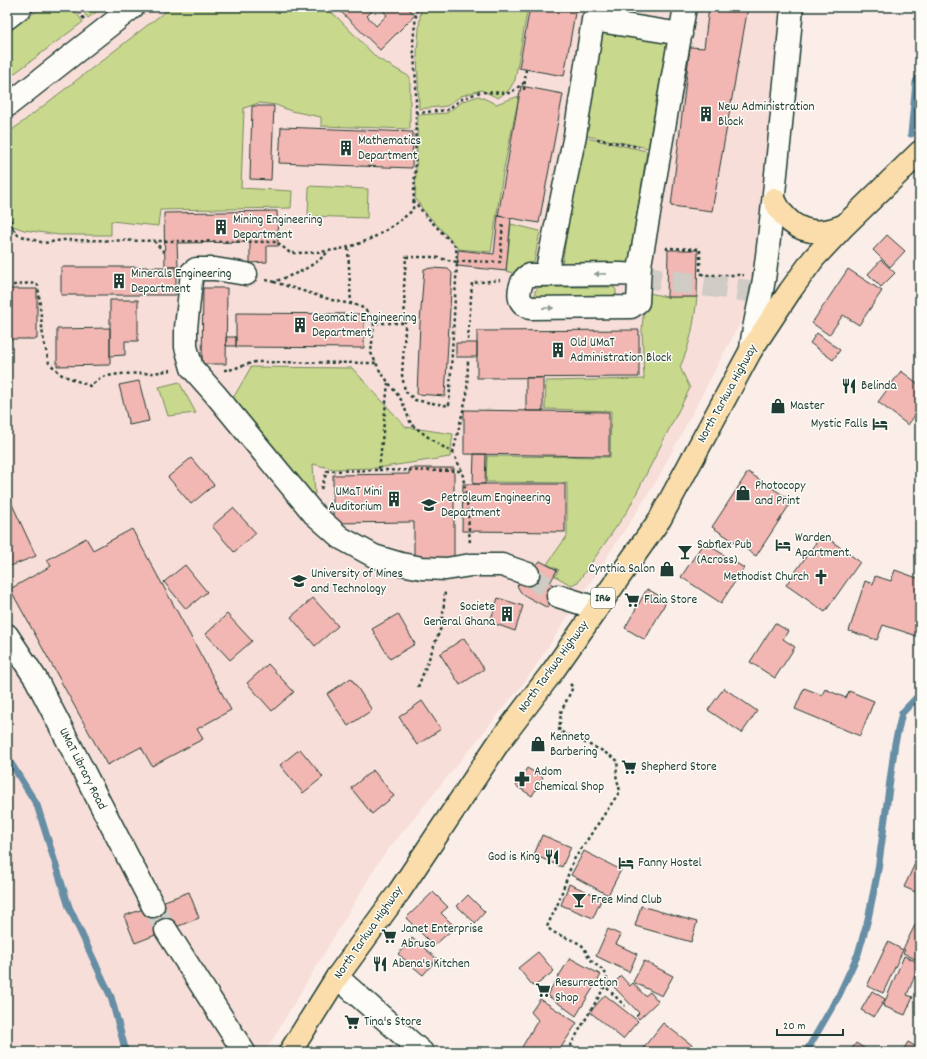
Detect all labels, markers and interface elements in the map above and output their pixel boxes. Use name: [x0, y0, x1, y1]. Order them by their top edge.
place label: New Administration Block: [718, 98, 815, 132]
building icon: New Administration Block: [697, 105, 715, 123]
place label: Mathematics Department: [358, 132, 421, 166]
building icon: Mathematics Department: [337, 139, 355, 157]
place label: Mining Engineering Department: [233, 211, 323, 245]
building icon: Mining Engineering Department: [212, 218, 230, 236]
place label: Minerals Engineering Department: [131, 265, 232, 299]
one-way arrow: [593, 271, 606, 277]
building icon: Minerals Engineering Department: [110, 272, 128, 290]
one-way arrow: [542, 305, 555, 311]
place label: Geomatic Engineering Department: [312, 309, 417, 343]
building icon: Geomatic Engineering Department: [291, 316, 309, 334]
place label: Old UMaT Administration Block: [570, 334, 672, 368]
building icon: Old UMaT Administration Block: [549, 341, 567, 359]
street label: North Tarkwa Highway: [693, 341, 763, 447]
restaurant icon: Belinda: [840, 377, 858, 395]
place label: Belinda: [861, 377, 897, 396]
shop icon: Master: [769, 397, 787, 415]
place label: Master: [790, 397, 825, 416]
place label: Mystic Falls: [811, 415, 868, 434]
hotel icon: Mystic Falls: [871, 415, 889, 433]
place label: Photocopy and Print: [755, 477, 806, 511]
place label: UMaT Mini Auditorium: [329, 483, 383, 517]
shop icon: Photocopy and Print: [734, 484, 752, 502]
place label: Petroleum Engineering Department: [441, 489, 551, 523]
building icon: UMaT Mini Auditorium: [385, 490, 403, 508]
school or university icon: Petroleum Engineering Department: [420, 496, 438, 514]
place label: Warden Apartment.: [795, 529, 851, 563]
place label: Sabflex Pub (Across): [697, 536, 752, 570]
hotel icon: Warden Apartment.: [774, 536, 792, 554]
bar icon: Sabflex Pub (Across): [676, 543, 694, 561]
place label: Cynthia Salon: [588, 560, 655, 579]
shop icon: Cynthia Salon: [658, 560, 676, 578]
place label: University of Mines and Technology: [311, 565, 403, 599]
place label: Methodist Church: [723, 568, 809, 587]
church icon: Methodist Church: [812, 568, 830, 586]
school or university icon: University of Mines and Technology: [290, 572, 308, 590]
road number: IR6: [591, 588, 615, 608]
supermarket icon: Flaia Store: [623, 591, 641, 609]
place label: Flaia Store: [644, 591, 698, 610]
place label: Societe General Ghana: [423, 598, 496, 632]
building icon: Societe General Ghana: [498, 605, 516, 623]
street label: North Tarkwa Highway: [514, 616, 594, 717]
street label: UMaT Library Road: [53, 725, 111, 813]
place label: Kenneto Barbering: [550, 728, 598, 762]
shop icon: Kenneto Barbering: [529, 735, 547, 753]
supermarket icon: Shepherd Store: [620, 758, 638, 776]
place label: Shepherd Store: [641, 758, 717, 777]
place label: Adom Chemical Shop: [534, 763, 604, 797]
pharmacy icon: Adom Chemical Shop: [513, 770, 531, 788]
place label: God is King: [488, 848, 540, 867]
restaurant icon: God is King: [543, 848, 561, 866]
hotel icon: Fanny Hostel: [617, 854, 635, 872]
place label: Fanny Hostel: [638, 854, 702, 873]
street label: North Tarkwa Highway: [330, 882, 409, 984]
bar icon: Free Mind Club: [570, 891, 588, 909]
place label: Free Mind Club: [591, 891, 662, 910]
place label: Janet Enterprise Abruso: [401, 920, 483, 954]
supermarket icon: Janet Enterprise Abruso: [380, 927, 398, 945]
restaurant icon: Abena's Kitchen: [371, 955, 389, 973]
place label: Abena's Kitchen: [392, 955, 470, 974]
place label: Resurrection Shop: [555, 974, 618, 1008]
supermarket icon: Resurrection Shop: [534, 981, 552, 999]
scale bar: [777, 1011, 843, 1037]
supermarket icon: Tina's Store: [343, 1013, 361, 1031]
place label: Tina's Store: [364, 1013, 422, 1032]
text: 20 m: [783, 1018, 806, 1035]

